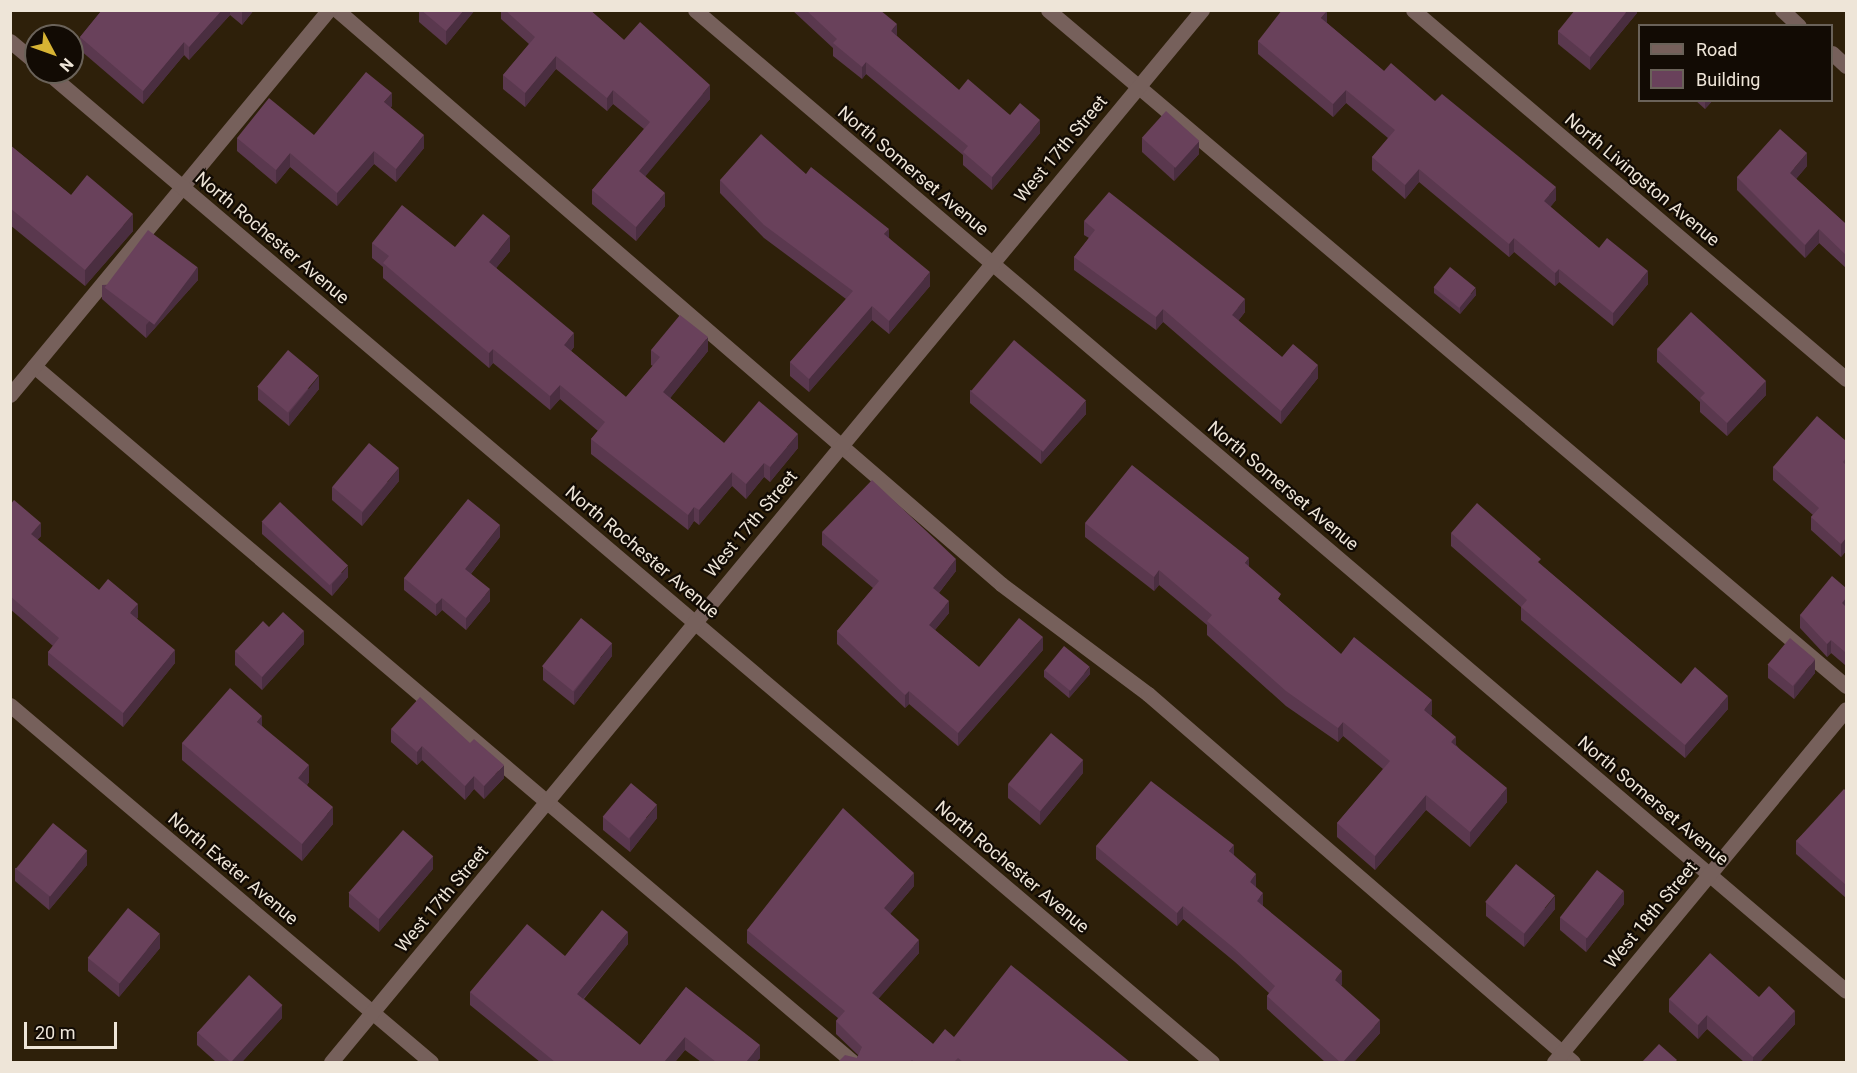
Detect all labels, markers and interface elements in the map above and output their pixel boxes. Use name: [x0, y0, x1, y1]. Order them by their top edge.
north arrow: [24, 24, 84, 84]
legend: [1638, 24, 1833, 102]
text: Road: [1696, 39, 1737, 60]
text: N: [56, 54, 77, 75]
text: Building: [1696, 69, 1760, 90]
street label: West 17th Street: [1010, 91, 1112, 207]
street label: North Somerset Avenue: [833, 102, 993, 240]
street label: North Livingston Avenue: [1560, 109, 1724, 251]
street label: North Rochester Avenue: [191, 167, 353, 309]
street label: North Somerset Avenue: [1203, 417, 1363, 555]
street label: West 17th Street: [700, 466, 802, 582]
street label: North Rochester Avenue: [561, 481, 723, 623]
street label: North Somerset Avenue: [1573, 732, 1733, 870]
street label: North Rochester Avenue: [931, 796, 1093, 938]
street label: North Exeter Avenue: [164, 808, 302, 930]
street label: West 17th Street: [391, 841, 493, 957]
street label: West 18th Street: [1600, 857, 1702, 973]
scale bar: [27, 1010, 120, 1048]
text: 20 m: [35, 1022, 75, 1043]

